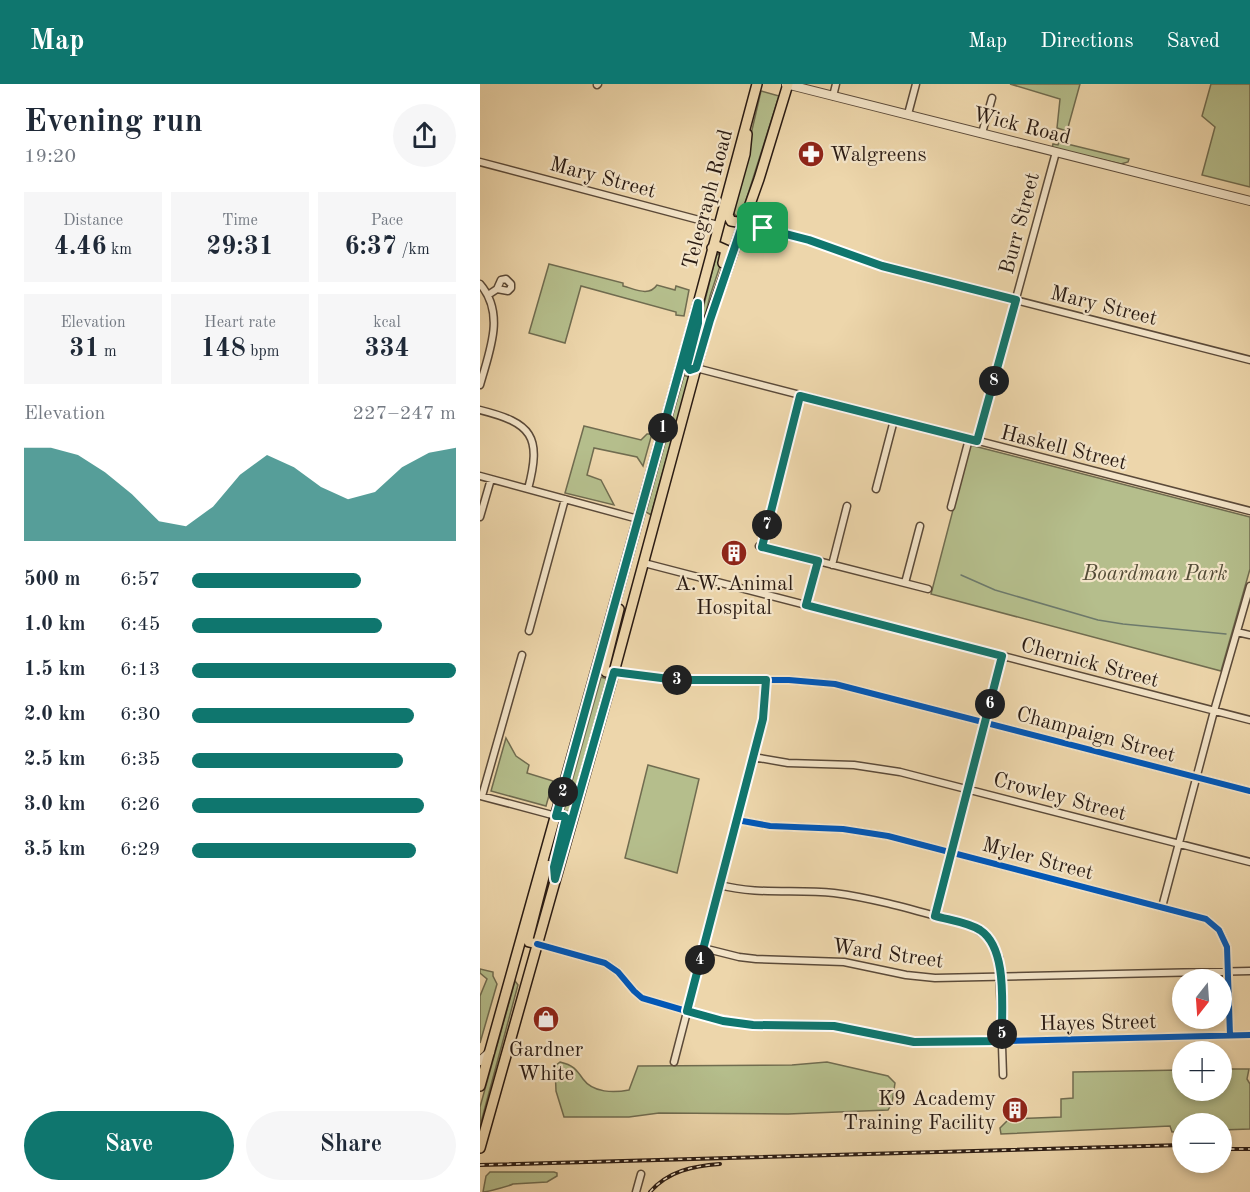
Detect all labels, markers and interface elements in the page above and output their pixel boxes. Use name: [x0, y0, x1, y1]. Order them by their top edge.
text: Map: [30, 28, 84, 56]
text: Map: [968, 31, 1007, 52]
text: Directions: [1040, 31, 1134, 52]
text: Saved: [1167, 31, 1220, 52]
button: share: [393, 104, 456, 167]
street label: Wick Road: [971, 104, 1073, 149]
text: Evening run: [24, 106, 203, 139]
street label: Telegraph Road: [680, 127, 737, 272]
pharmacy icon: Walgreens: [796, 139, 826, 169]
place label: Walgreens: [830, 145, 927, 166]
text: 19:20: [24, 147, 76, 167]
street label: Mary Street: [547, 154, 658, 203]
street label: Burr Street: [997, 170, 1044, 277]
pin: [737, 202, 788, 253]
icon: arrive: [746, 211, 779, 244]
text: Distance: [63, 213, 123, 229]
text: Time: [222, 213, 258, 229]
text: Pace: [371, 213, 403, 229]
text: 4.46: [54, 234, 107, 260]
text: 29:31: [206, 234, 274, 260]
text: 6:37: [344, 234, 397, 260]
text: km: [107, 242, 132, 258]
text: /km: [397, 242, 430, 258]
street label: Mary Street: [1048, 283, 1159, 330]
text: Elevation: [60, 315, 126, 331]
text: Heart rate: [204, 315, 276, 331]
text: kcal: [373, 315, 401, 331]
text: 31: [69, 336, 99, 362]
text: 148: [201, 336, 246, 362]
text: 334: [364, 336, 410, 362]
text: m: [99, 344, 117, 360]
text: bpm: [246, 344, 279, 360]
pin: 8: [979, 366, 1009, 396]
text: 8: [989, 373, 999, 389]
text: Elevation: [24, 404, 105, 424]
text: 227–247 m: [353, 404, 456, 424]
pin: 1: [648, 413, 678, 443]
text: 1: [658, 420, 668, 436]
street label: Haskell Street: [998, 423, 1129, 474]
pin: 7: [752, 510, 782, 540]
text: 7: [762, 517, 772, 533]
building icon: A.W. Animal Hospital: [719, 538, 749, 568]
park label: Boardman Park: [1081, 564, 1228, 585]
text: 500 m: [24, 570, 80, 590]
text: 6:57: [120, 570, 160, 590]
place label: A.W. Animal Hospital: [675, 574, 794, 619]
text: 1.0 km: [24, 615, 86, 635]
text: 6:45: [120, 615, 160, 635]
street label: Chernick Street: [1018, 635, 1161, 692]
text: 1.5 km: [24, 660, 86, 680]
text: 6:13: [120, 660, 160, 680]
pin: 3: [662, 665, 692, 695]
text: 3: [672, 672, 682, 688]
pin: 6: [975, 689, 1005, 719]
text: 6: [985, 696, 995, 712]
street label: Champaign Street: [1014, 704, 1177, 767]
text: 2.0 km: [24, 705, 86, 725]
text: 6:30: [120, 705, 160, 725]
text: 2.5 km: [24, 750, 86, 770]
text: 6:35: [120, 750, 160, 770]
street label: Crowley Street: [991, 770, 1129, 825]
pin: 2: [548, 777, 578, 807]
text: 2: [558, 784, 568, 800]
text: 3.0 km: [24, 795, 86, 815]
text: 6:26: [120, 795, 160, 815]
street label: Myler Street: [980, 835, 1095, 884]
text: 3.5 km: [24, 840, 86, 860]
text: 6:29: [120, 840, 160, 860]
street label: Ward Street: [831, 936, 945, 973]
pin: 4: [685, 945, 715, 975]
text: 4: [695, 952, 705, 968]
north arrow: [1172, 969, 1232, 1029]
map controls: [1172, 969, 1232, 1173]
shop icon: Gardner White: [531, 1004, 561, 1034]
street label: Hayes Street: [1039, 1012, 1157, 1035]
pin: 5: [987, 1019, 1017, 1049]
text: 5: [997, 1026, 1007, 1042]
place label: Gardner White: [509, 1040, 584, 1085]
button: +: [1172, 1041, 1232, 1101]
place label: K9 Academy Training Facility: [843, 1089, 996, 1134]
building icon: K9 Academy Training Facility: [1000, 1095, 1030, 1125]
button: Save: [24, 1111, 234, 1180]
button: Share: [246, 1111, 456, 1180]
button: −: [1172, 1113, 1232, 1173]

